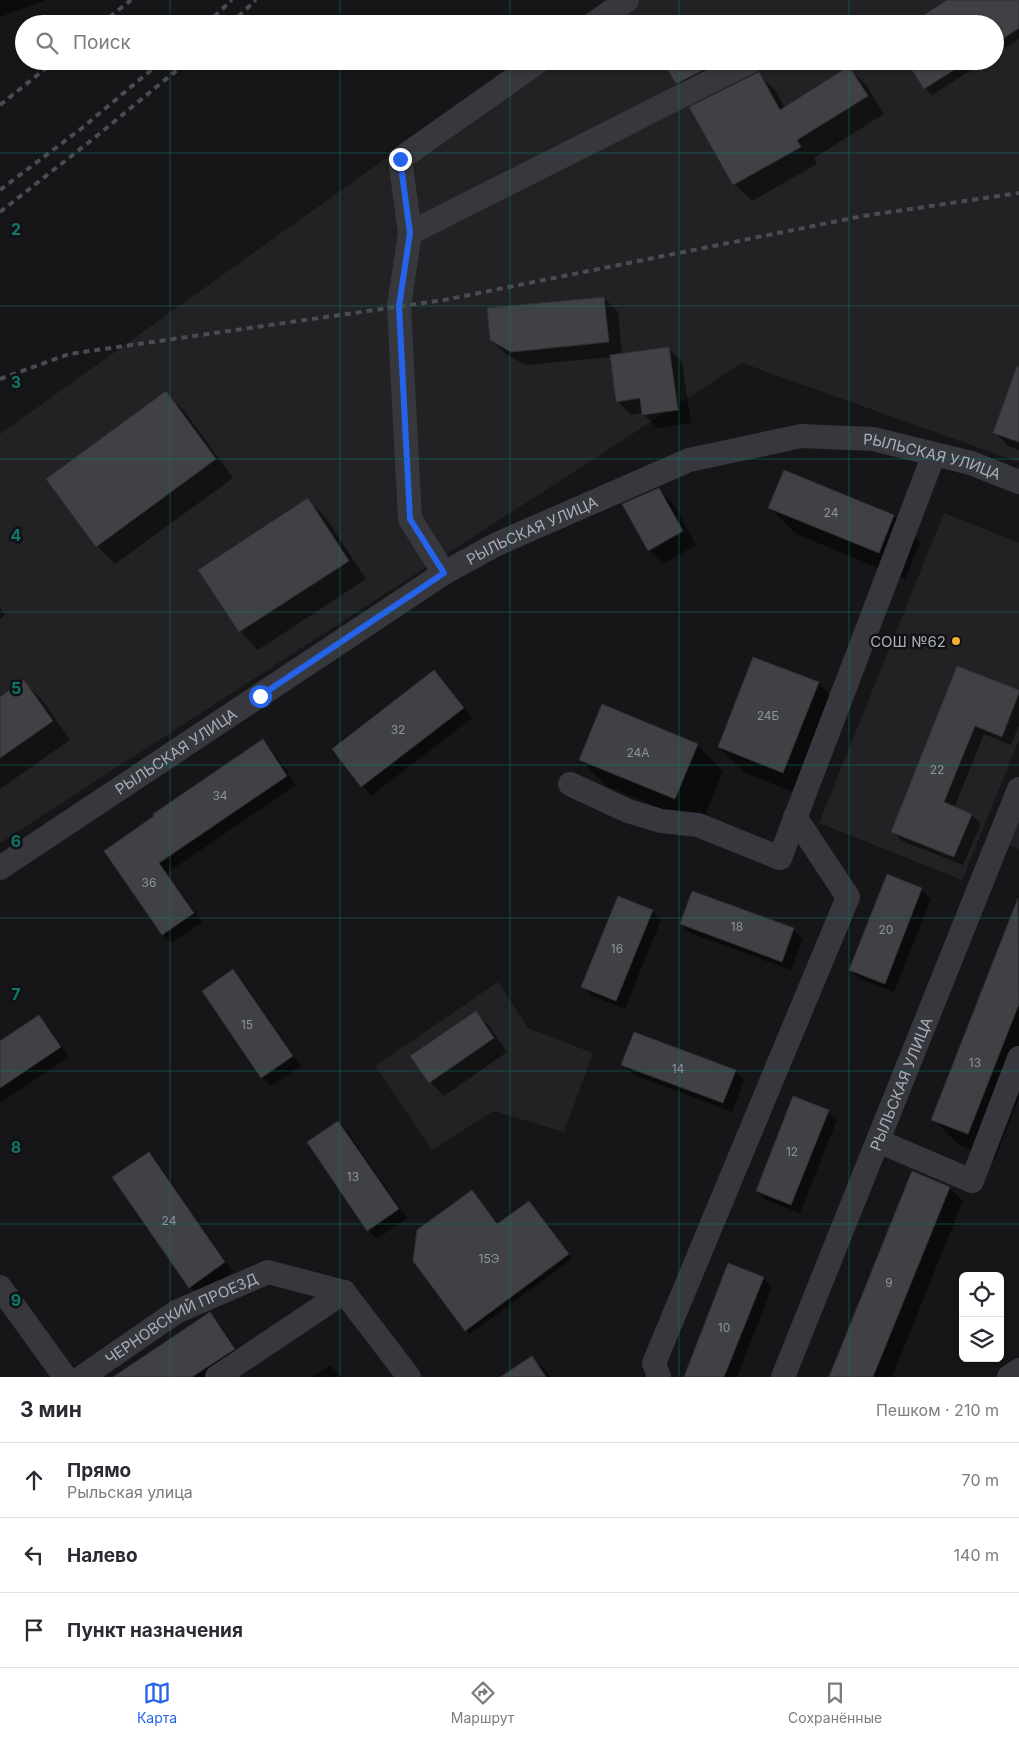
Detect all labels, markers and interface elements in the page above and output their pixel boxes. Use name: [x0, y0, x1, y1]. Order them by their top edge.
search box: [15, 15, 1004, 70]
icon: search: [33, 29, 61, 57]
text: Поиск: [73, 31, 131, 54]
route end: [389, 148, 412, 171]
text: 2: [11, 219, 21, 239]
text: 3: [11, 372, 21, 392]
street label: РЫЛЬСКАЯ УЛИЦА: [863, 429, 1004, 483]
street label: РЫЛЬСКАЯ УЛИЦА: [463, 492, 600, 568]
house number: 24: [824, 505, 839, 520]
text: 4: [11, 525, 22, 545]
place label: СОШ №62: [870, 632, 946, 651]
marker: СОШ №62: [950, 635, 962, 647]
text: 5: [11, 678, 21, 698]
route start: [249, 685, 272, 708]
street label: РЫЛЬСКАЯ УЛИЦА: [111, 704, 240, 799]
house number: 24Б: [757, 708, 780, 723]
house number: 32: [391, 722, 405, 737]
house number: 24А: [626, 745, 650, 760]
house number: 22: [930, 762, 944, 777]
house number: 34: [212, 788, 228, 803]
text: 6: [11, 831, 21, 851]
house number: 36: [142, 875, 156, 890]
house number: 18: [731, 919, 743, 934]
house number: 20: [879, 922, 893, 937]
house number: 16: [611, 941, 623, 956]
text: 7: [11, 984, 21, 1004]
street label: РЫЛЬСКАЯ УЛИЦА: [865, 1014, 936, 1153]
house number: 15: [241, 1017, 253, 1032]
house number: 13: [969, 1055, 981, 1070]
house number: 14: [672, 1061, 685, 1076]
text: 8: [11, 1137, 21, 1157]
house number: 12: [786, 1144, 798, 1159]
house number: 13: [347, 1169, 359, 1184]
house number: 24: [162, 1213, 177, 1228]
house number: 15Э: [479, 1251, 500, 1266]
street label: ЧЕРНОВСКИЙ ПРОЕЗД: [101, 1268, 260, 1368]
map controls: [959, 1272, 1004, 1362]
button: locate: [959, 1272, 1004, 1317]
house number: 9: [885, 1275, 893, 1290]
text: 9: [11, 1290, 21, 1310]
button: layers: [959, 1317, 1004, 1362]
house number: 10: [718, 1320, 730, 1335]
text: 3 мин: [20, 1397, 82, 1422]
text: Пешком · 210 m: [876, 1400, 999, 1420]
text: Прямо: [67, 1459, 131, 1482]
icon: ahead: [20, 1466, 48, 1494]
text: 70 m: [962, 1470, 999, 1490]
text: Рыльская улица: [67, 1482, 193, 1502]
icon: left: [20, 1541, 48, 1569]
text: Налево: [67, 1544, 138, 1567]
text: 140 m: [954, 1545, 999, 1565]
icon: arrive: [20, 1616, 48, 1644]
text: Пункт назначения: [67, 1619, 243, 1642]
tab: Карта: [137, 1679, 177, 1726]
tab: Маршрут: [451, 1679, 514, 1726]
tab: Сохранённые: [788, 1679, 882, 1726]

